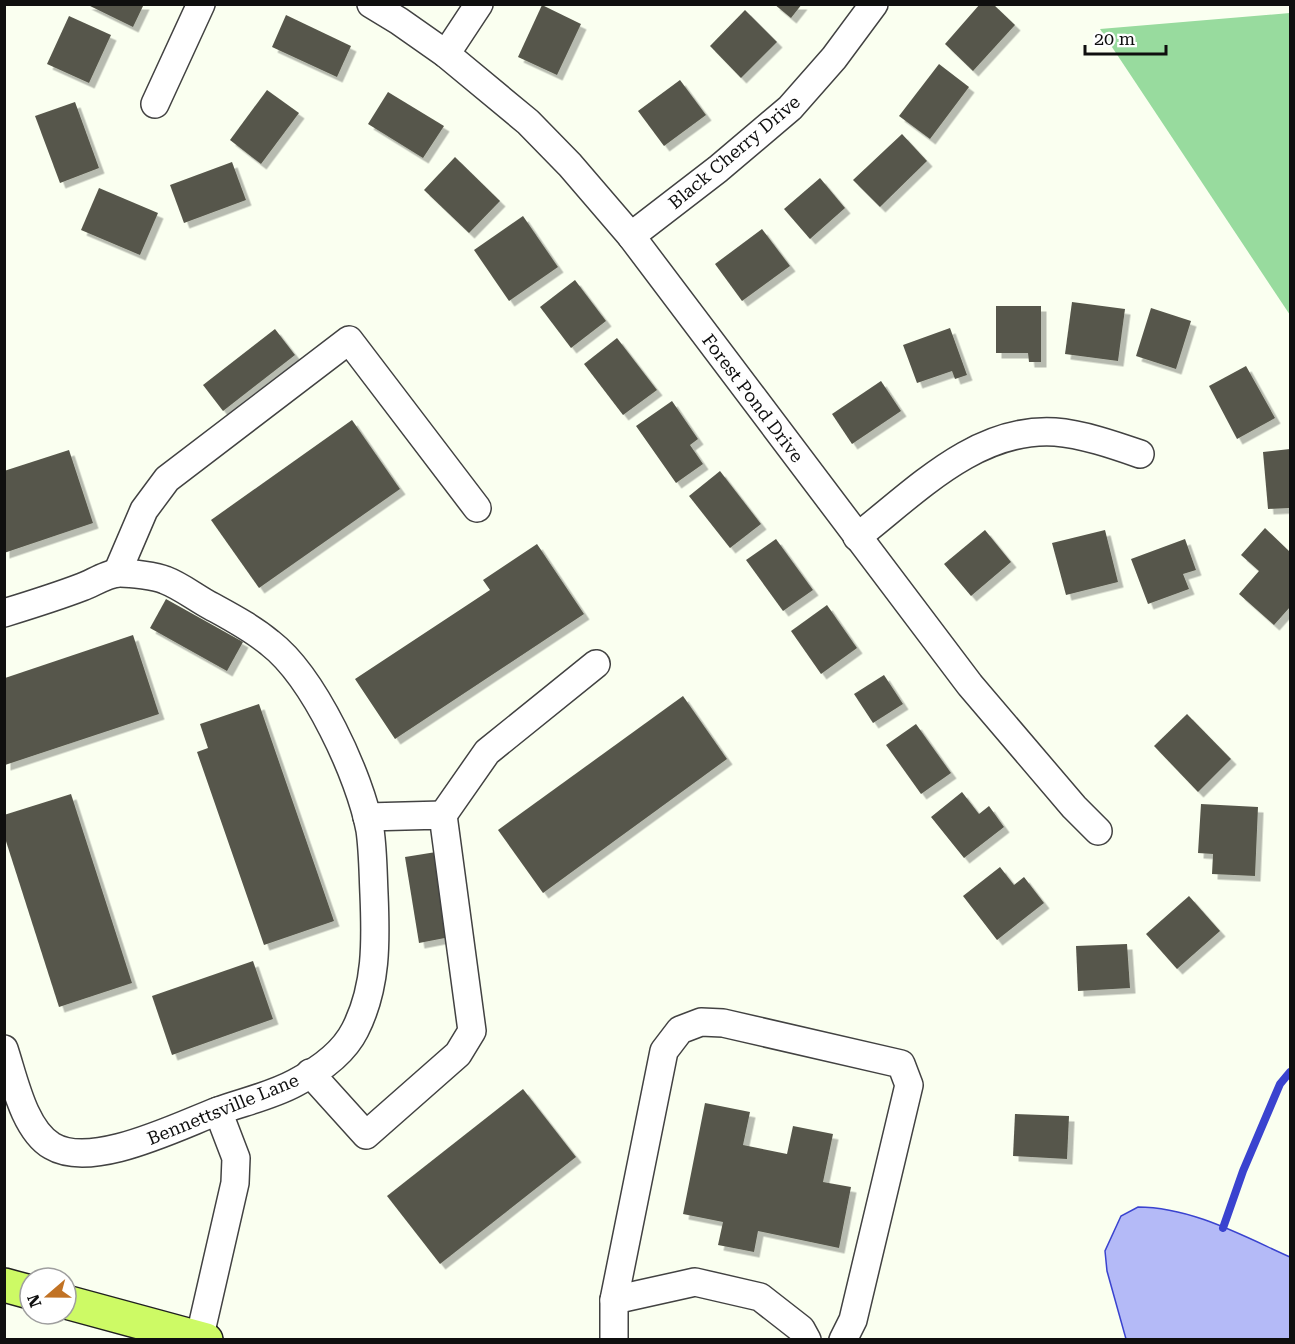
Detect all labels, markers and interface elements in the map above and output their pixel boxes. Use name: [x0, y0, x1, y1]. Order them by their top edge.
scale bar: [1085, 18, 1166, 56]
text: 20 m: [1094, 28, 1135, 49]
street label: Black Cherry Drive: [664, 91, 804, 213]
street label: Forest Pond Drive: [698, 330, 808, 466]
street label: Bennettsville Lane: [144, 1069, 302, 1149]
north arrow: [18, 1266, 78, 1326]
text: N: [23, 1292, 45, 1310]

